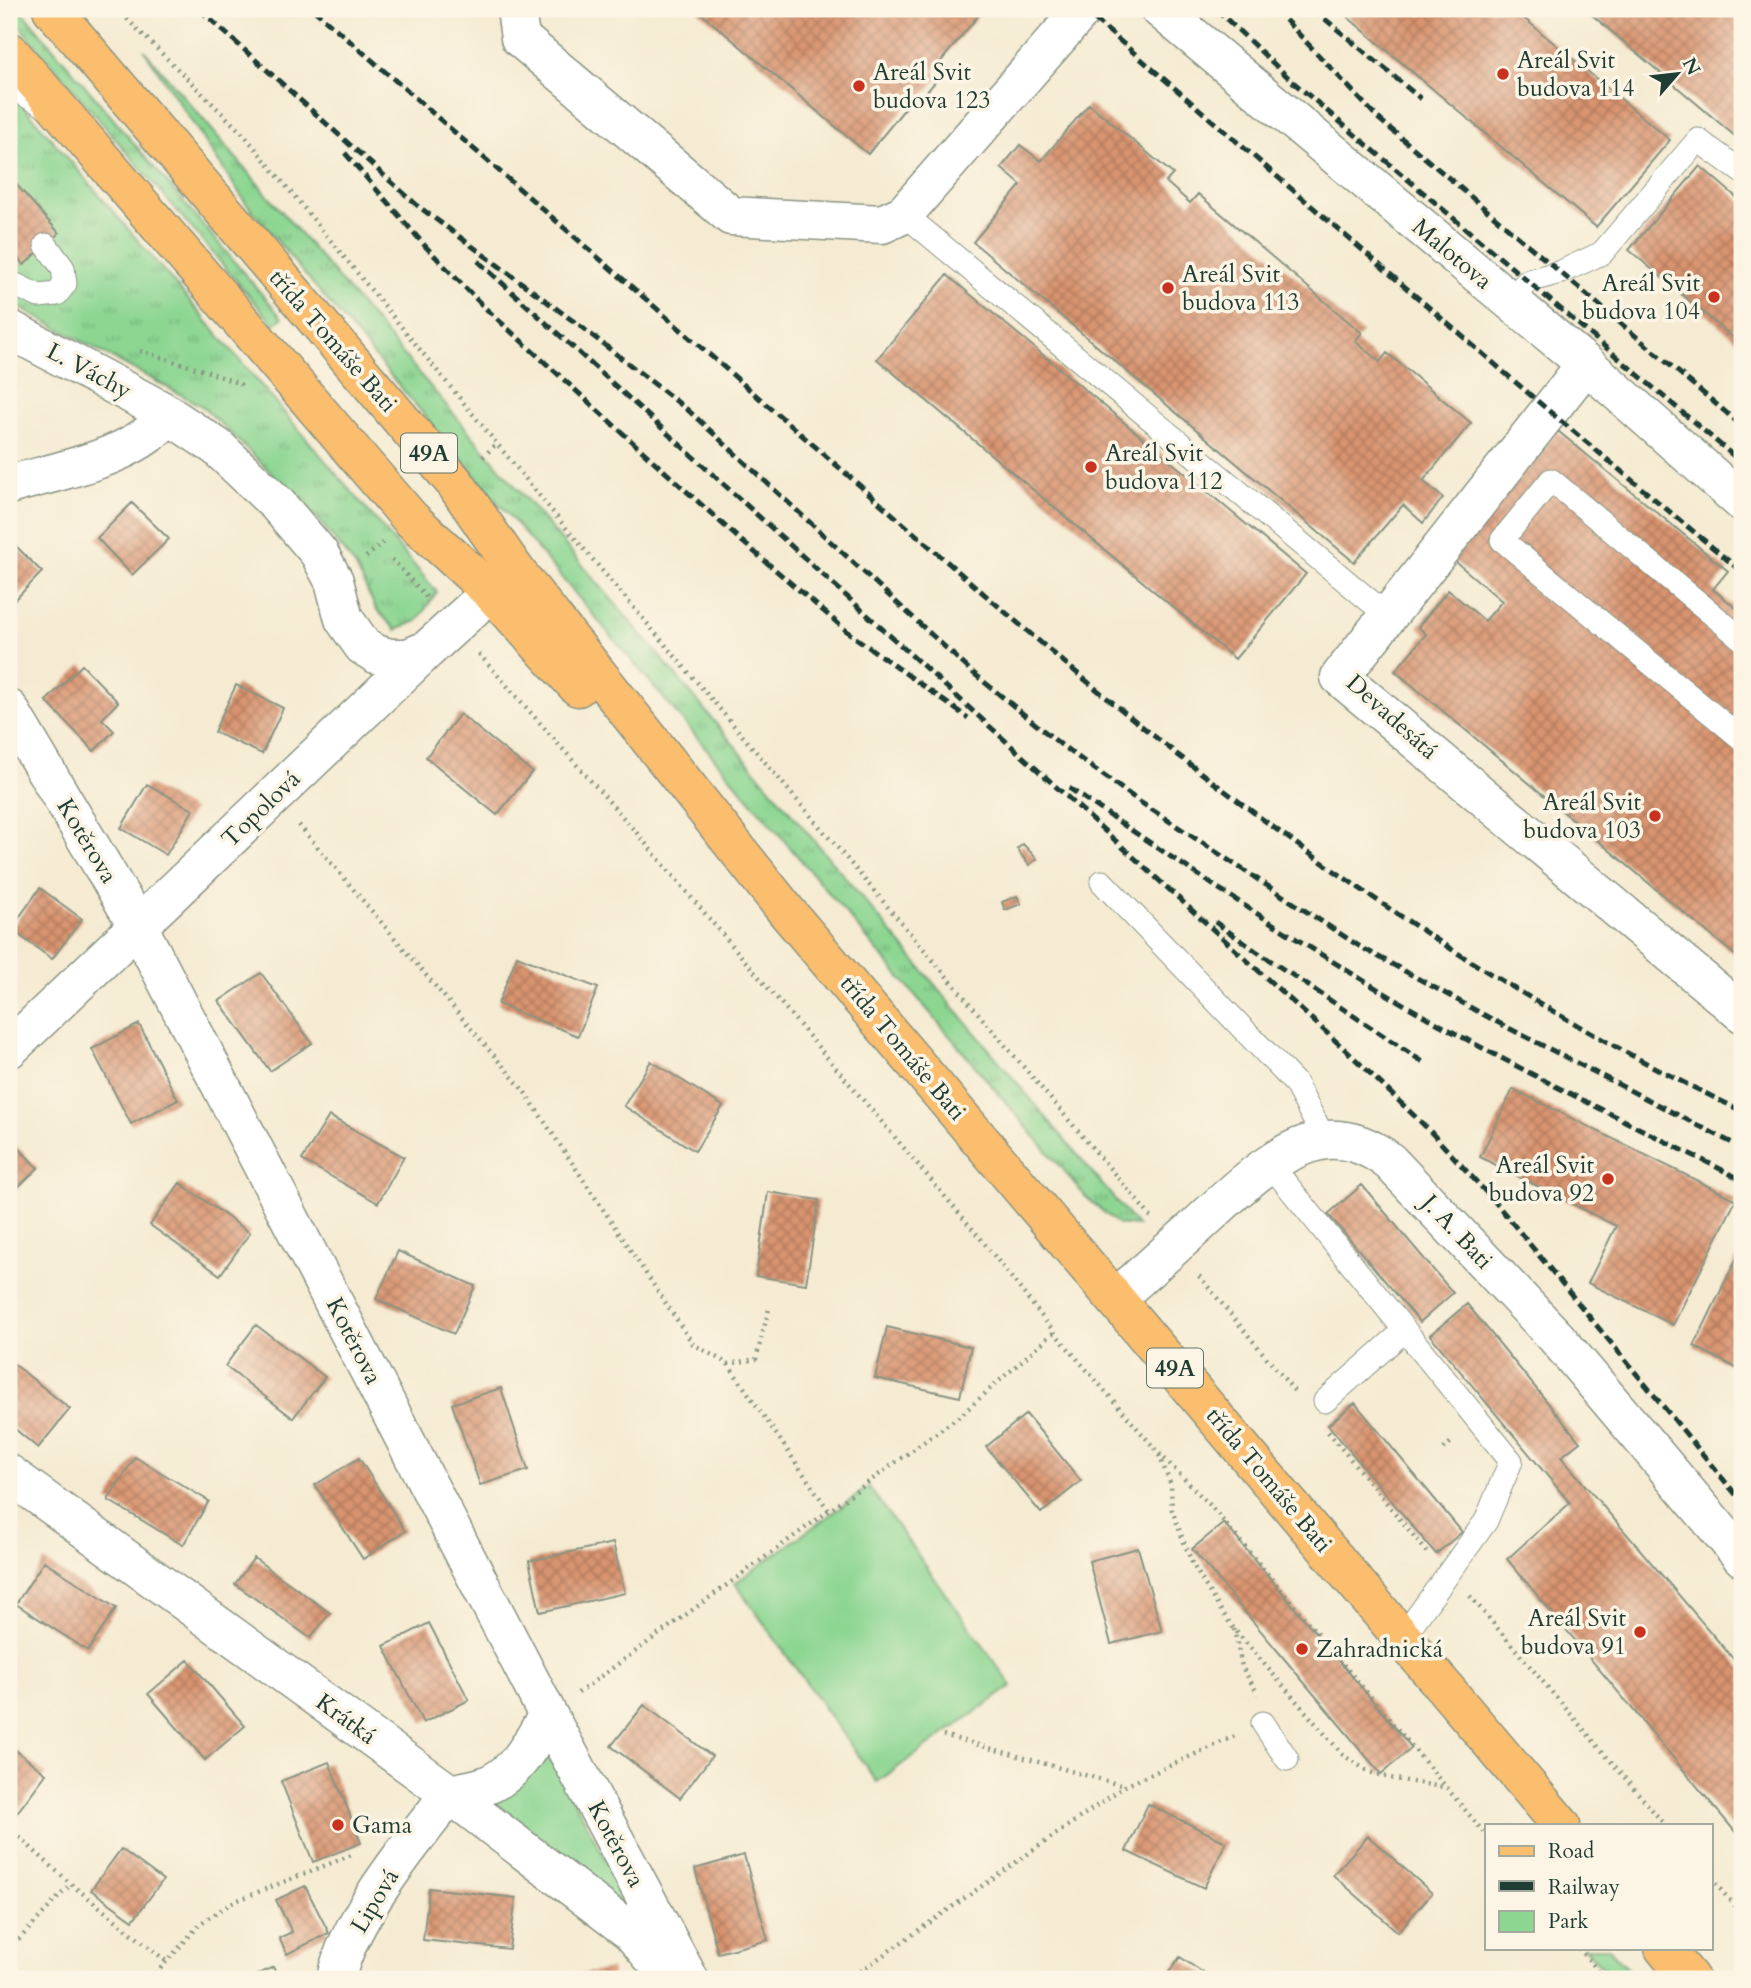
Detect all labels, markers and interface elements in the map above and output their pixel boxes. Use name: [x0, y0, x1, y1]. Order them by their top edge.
north arrow: [1642, 38, 1712, 108]
place label: Areál Svit budova 114: [1517, 44, 1635, 105]
text: N: [1676, 53, 1707, 80]
place label: Areál Svit budova 123: [873, 56, 991, 117]
marker: Areál Svit budova 114: [1495, 66, 1511, 82]
marker: Areál Svit budova 123: [851, 78, 867, 94]
street label: Malotova: [1405, 211, 1500, 298]
place label: Areál Svit budova 113: [1182, 258, 1300, 319]
street label: třída Tomáše Bati: [261, 262, 405, 420]
place label: Areál Svit budova 104: [1582, 267, 1700, 328]
marker: Areál Svit budova 113: [1160, 280, 1176, 296]
marker: Areál Svit budova 104: [1706, 289, 1722, 305]
street label: L. Váchy: [41, 335, 138, 407]
road number: 49A: [401, 433, 457, 472]
place label: Areál Svit budova 112: [1105, 437, 1223, 498]
marker: Areál Svit budova 112: [1083, 459, 1099, 475]
street label: Devadesátá: [1339, 667, 1445, 767]
street label: Topolová: [214, 763, 308, 855]
place label: Areál Svit budova 103: [1523, 786, 1641, 847]
street label: Kotěrova: [49, 792, 126, 890]
marker: Areál Svit budova 103: [1647, 808, 1663, 824]
street label: třída Tomáše Bati: [832, 968, 974, 1128]
place label: Areál Svit budova 92: [1489, 1149, 1594, 1210]
marker: Areál Svit budova 92: [1600, 1171, 1616, 1187]
street label: J. A. Bati: [1412, 1185, 1500, 1277]
street label: Kotěrova: [318, 1292, 390, 1391]
road number: 49A: [1147, 1348, 1203, 1387]
street label: třída Tomáše Bati: [1198, 1400, 1340, 1560]
place label: Areál Svit budova 91: [1521, 1602, 1626, 1663]
marker: Areál Svit budova 91: [1632, 1624, 1648, 1640]
place label: Zahradnická: [1316, 1633, 1444, 1666]
marker: Zahradnická: [1294, 1641, 1310, 1657]
street label: Krátká: [309, 1686, 384, 1753]
street label: Kotěrova: [579, 1795, 653, 1894]
place label: Gama: [352, 1809, 413, 1842]
marker: Gama: [330, 1817, 346, 1833]
legend: [1485, 1824, 1712, 1950]
text: Road: [1548, 1837, 1594, 1866]
street label: Lipová: [343, 1862, 407, 1939]
text: Railway: [1548, 1873, 1620, 1902]
text: Park: [1548, 1907, 1589, 1936]

